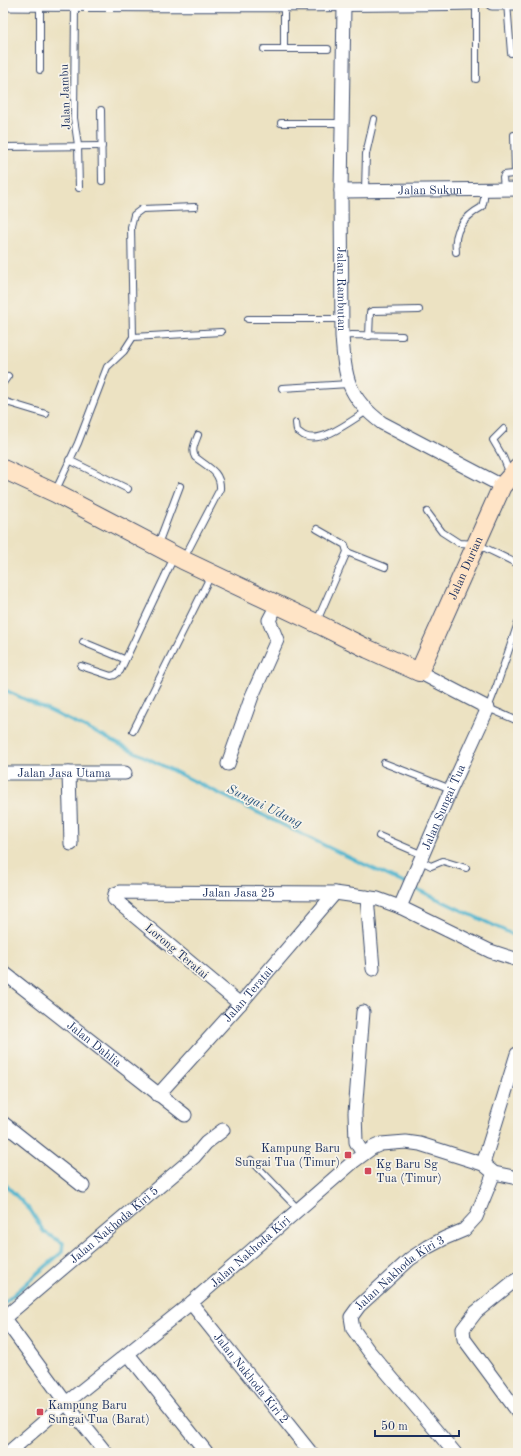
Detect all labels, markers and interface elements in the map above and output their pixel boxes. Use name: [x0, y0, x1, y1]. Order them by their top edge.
street label: Jalan Jambu: [59, 63, 73, 130]
street label: Jalan Sukun: [398, 185, 463, 197]
street label: Jalan Rambutan: [334, 247, 347, 332]
street label: Jalan Durian: [447, 534, 486, 602]
street label: Jalan Sungai Tua: [420, 763, 468, 852]
street label: Jalan Jasa Utama: [17, 768, 111, 780]
water label: Sungai Udang: [225, 783, 304, 830]
street label: Jalan Jasa 25: [202, 887, 275, 900]
street label: Lorong Teratai: [142, 922, 210, 982]
street label: Jalan Teratai: [222, 965, 276, 1025]
street label: Jalan Dahlia: [64, 1019, 123, 1070]
place label: Kampung Baru Sungai Tua (Timur): [235, 1143, 341, 1169]
marker: Kampung Baru Sungai Tua (Timur): [343, 1150, 353, 1160]
place label: Kg Baru Sg Tua (Timur): [376, 1159, 442, 1185]
marker: Kg Baru Sg Tua (Timur): [363, 1166, 373, 1176]
street label: Jalan Nakhoda Kiri 5: [68, 1184, 161, 1266]
street label: Jalan Nakhoda Kiri: [209, 1214, 293, 1290]
street label: Jalan Nakhoda Kiri 3: [353, 1234, 447, 1313]
street label: Jalan Nakhoda Kiri 2: [211, 1331, 290, 1426]
place label: Kampung Baru Sungai Tua (Barat): [48, 1400, 150, 1426]
marker: Kampung Baru Sungai Tua (Barat): [35, 1407, 45, 1417]
scale bar: [375, 1412, 459, 1438]
text: 50 m: [381, 1420, 408, 1433]

